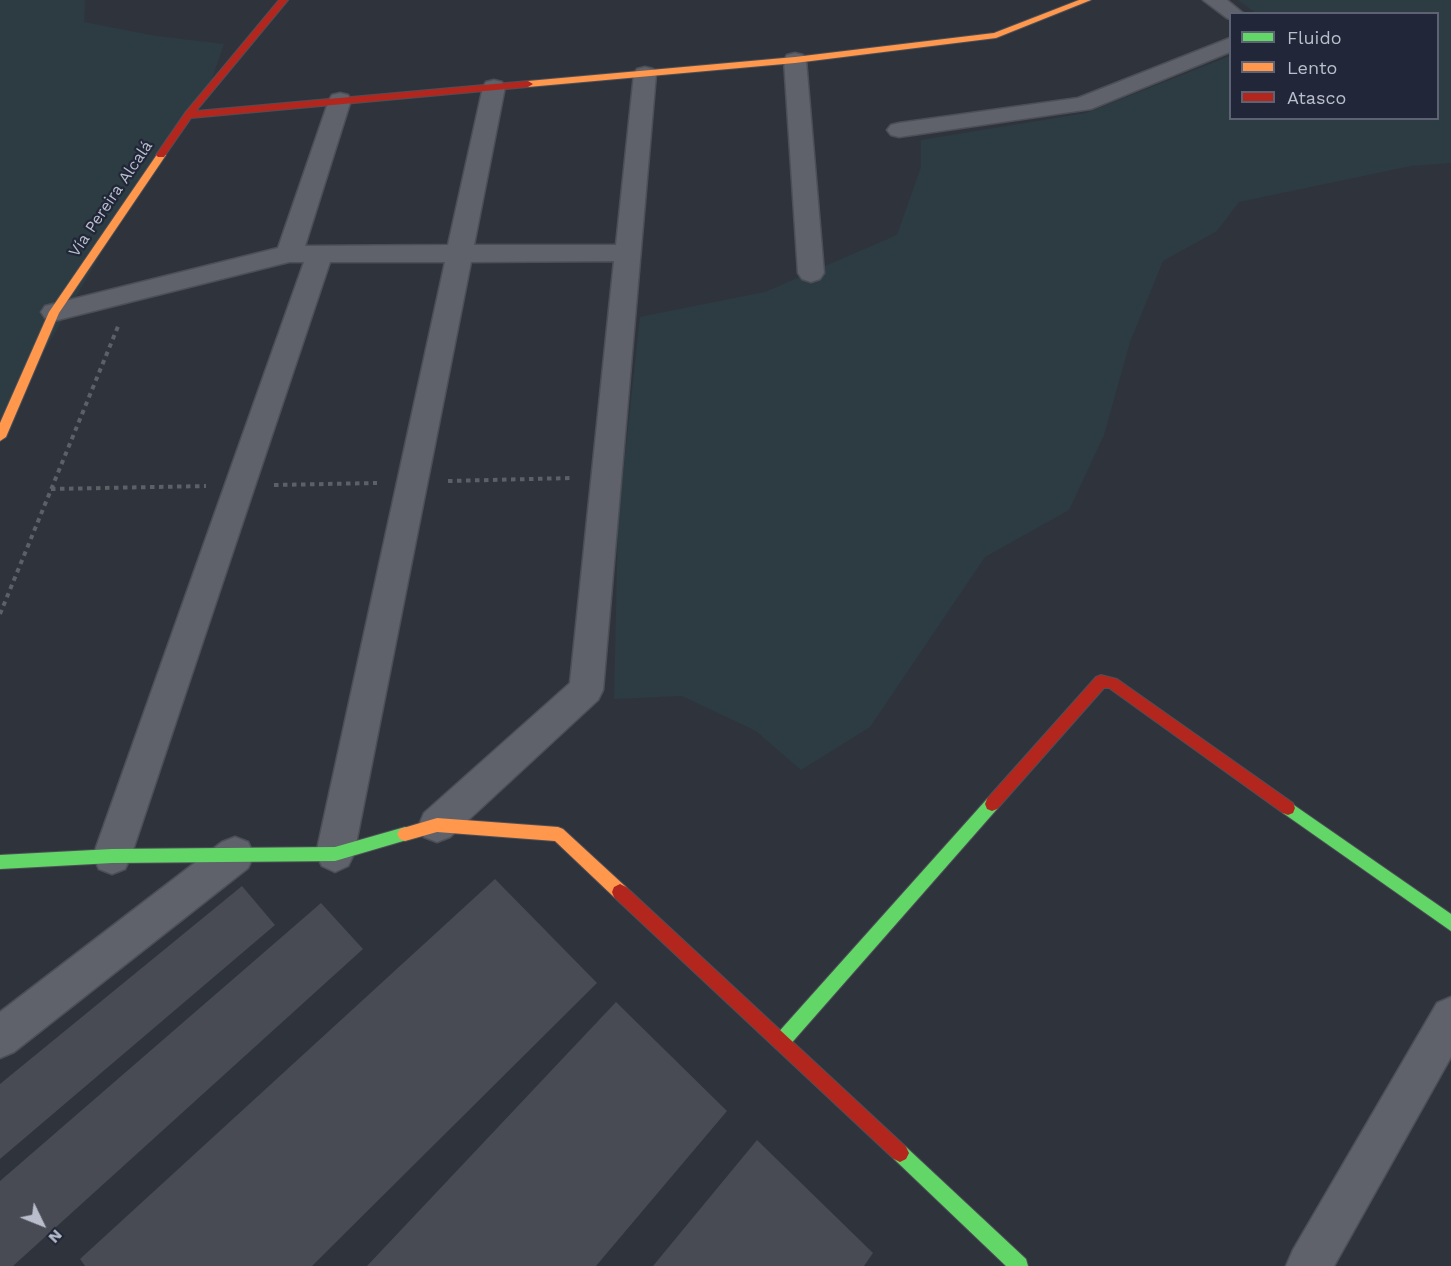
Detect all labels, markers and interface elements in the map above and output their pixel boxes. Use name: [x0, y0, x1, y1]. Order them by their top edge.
legend: [1229, 12, 1439, 120]
text: Fluido: [1287, 27, 1341, 48]
text: Lento: [1287, 57, 1337, 78]
text: Atasco: [1287, 87, 1346, 108]
street label: Vía Pereira Alcalá: [65, 137, 157, 261]
north arrow: [12, 1194, 72, 1254]
text: N: [45, 1226, 67, 1247]

